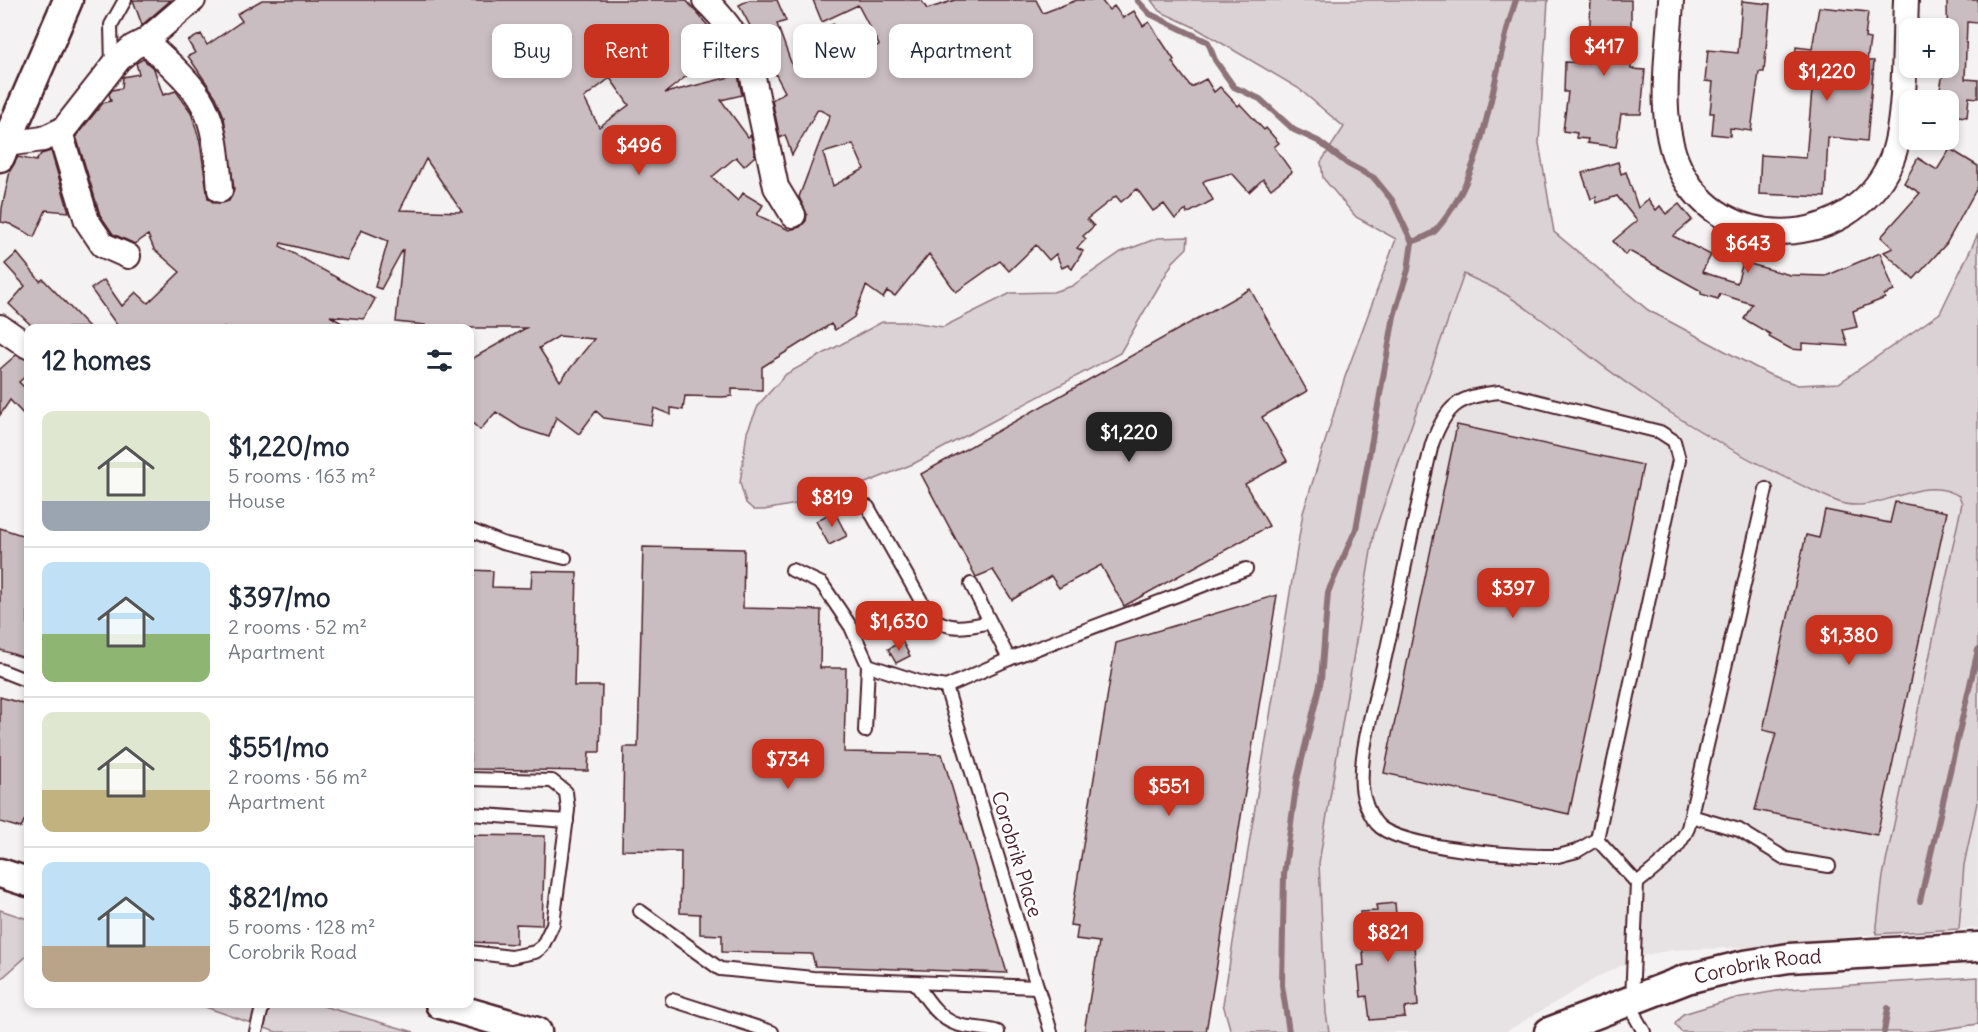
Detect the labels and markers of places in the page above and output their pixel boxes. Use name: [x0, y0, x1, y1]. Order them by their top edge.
pin: $417: [1568, 26, 1640, 77]
pin: $1,220: [1778, 51, 1876, 102]
pin: $496: [603, 125, 675, 176]
pin: $643: [1712, 223, 1784, 274]
pin: $1,220: [1080, 412, 1178, 463]
pin: $819: [796, 477, 868, 528]
pin: $397: [1477, 568, 1549, 619]
pin: $1,630: [850, 601, 948, 652]
pin: $1,380: [1800, 615, 1898, 666]
pin: $734: [752, 739, 824, 790]
pin: $551: [1133, 766, 1205, 817]
pin: $821: [1352, 912, 1424, 963]

